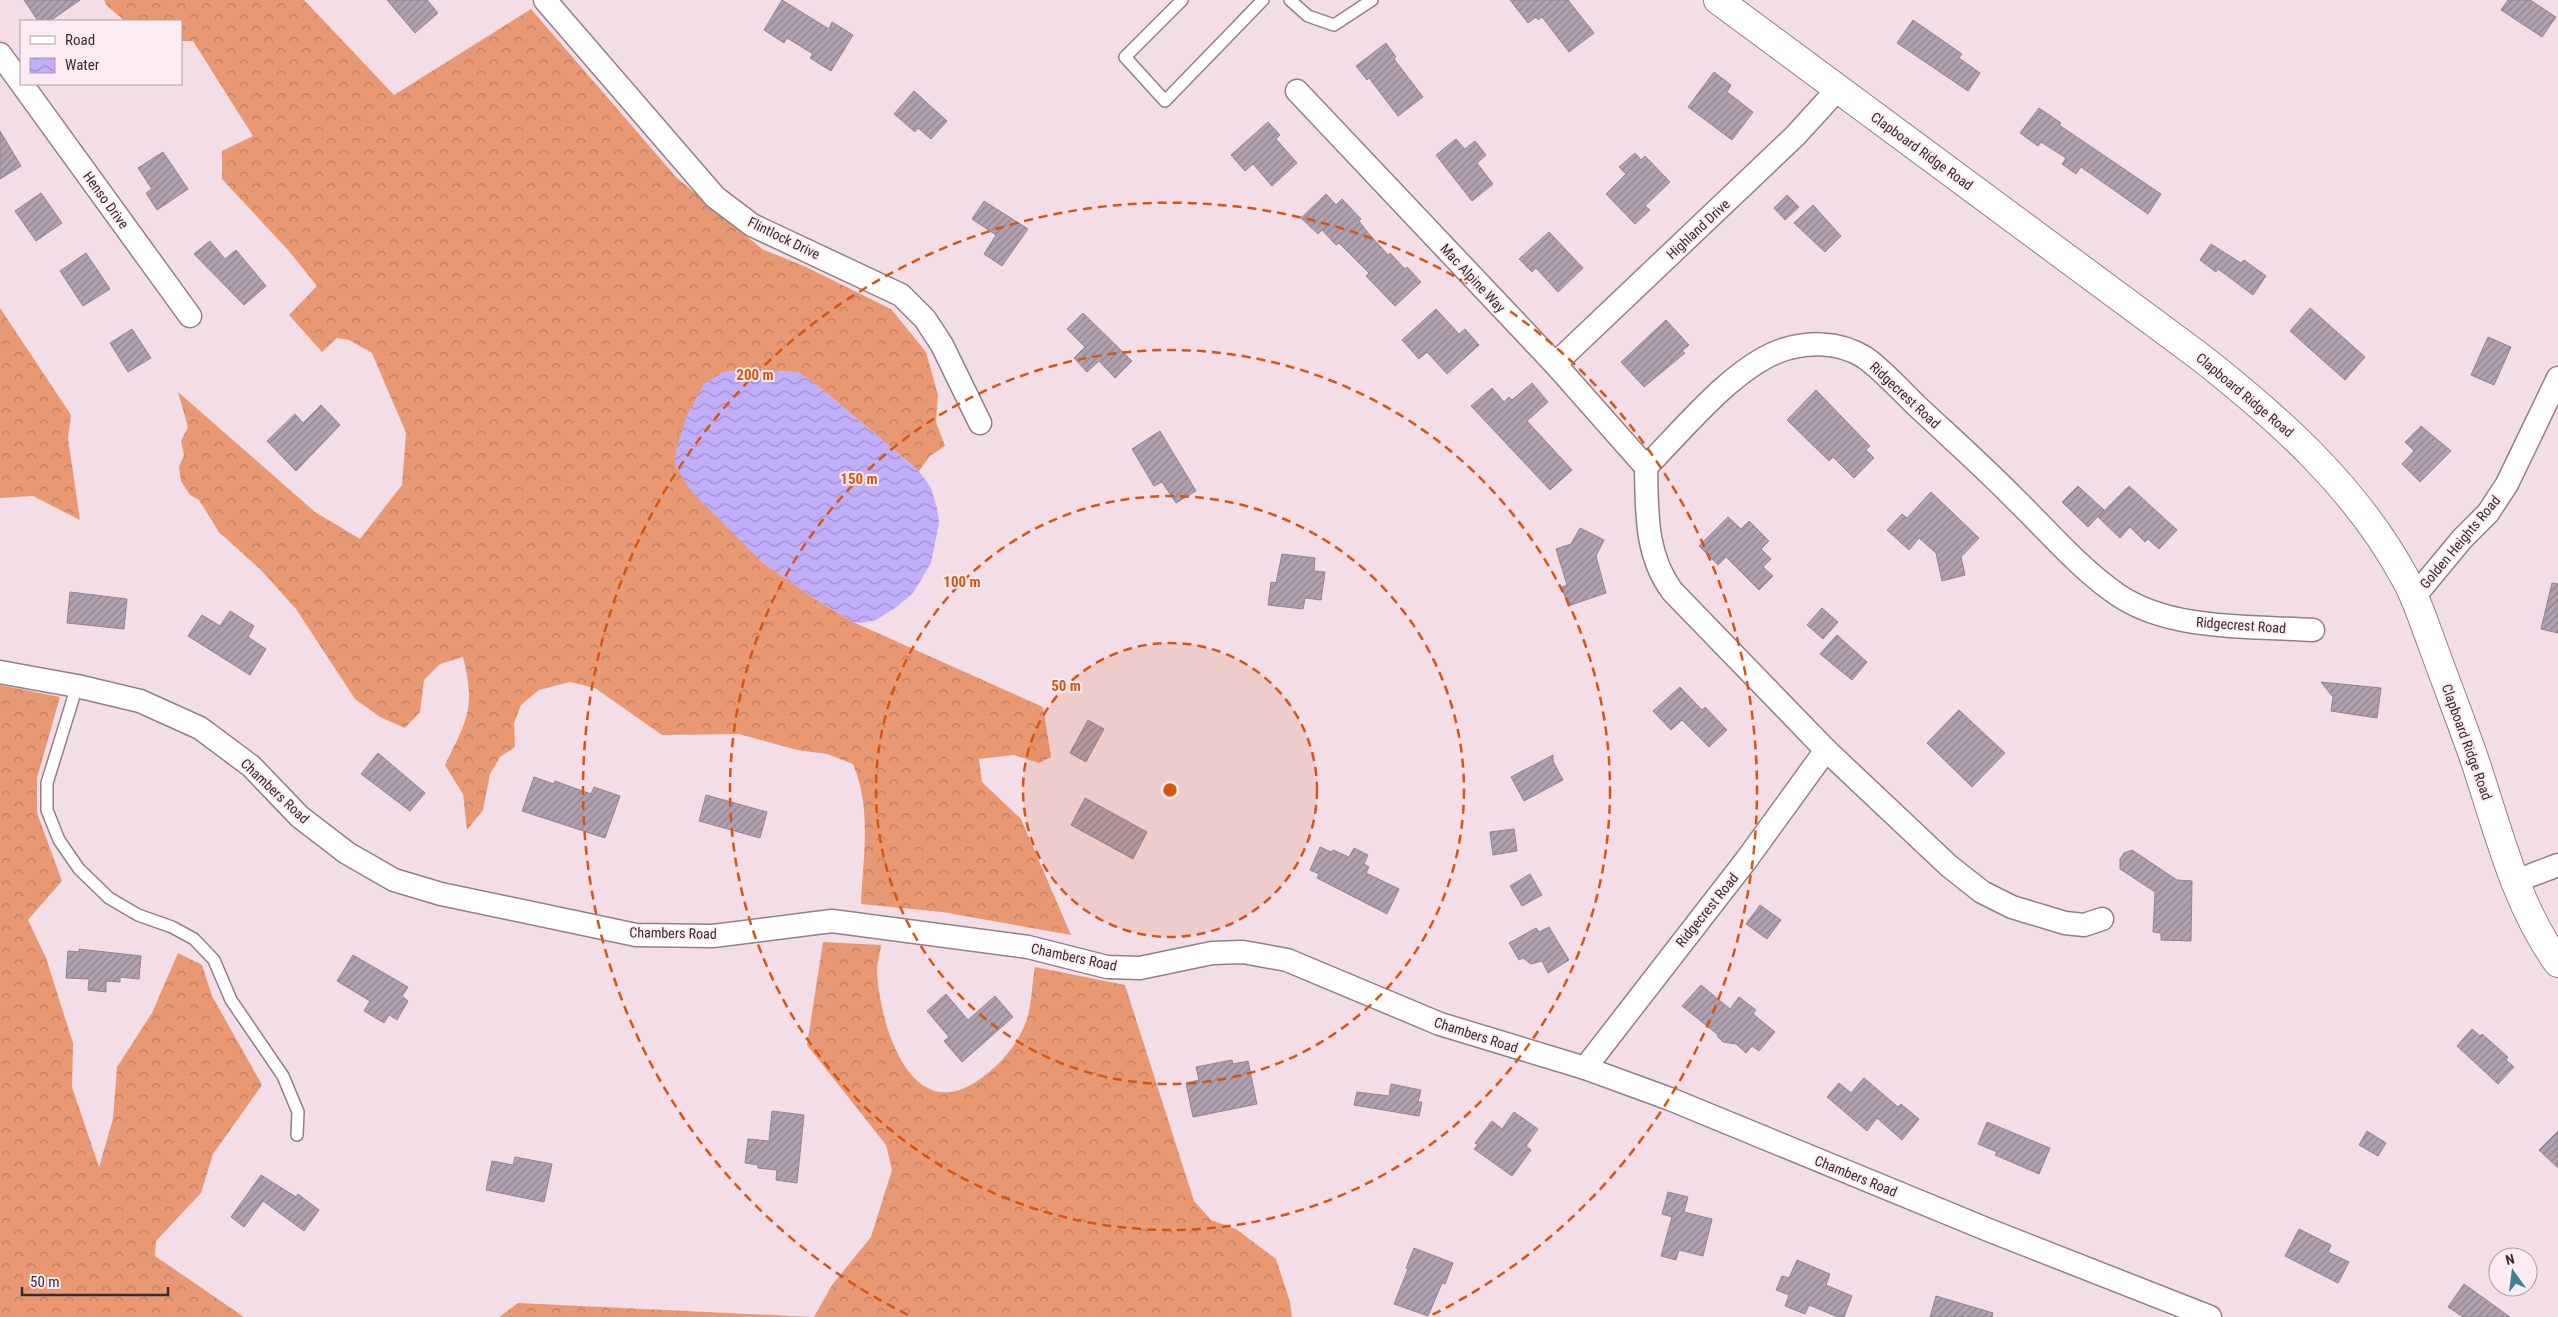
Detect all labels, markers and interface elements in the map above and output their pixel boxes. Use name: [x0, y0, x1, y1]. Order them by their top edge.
legend: [20, 20, 182, 85]
text: Road: [65, 31, 95, 49]
text: Water: [65, 56, 100, 74]
street label: Clapboard Ridge Road: [1868, 109, 1976, 193]
street label: Henso Drive: [80, 168, 132, 232]
street label: Highland Drive: [1663, 195, 1733, 262]
street label: Flintlock Drive: [745, 214, 823, 263]
street label: Mac Alpine Way: [1437, 240, 1509, 316]
street label: Clapboard Ridge Road: [2193, 350, 2297, 440]
street label: Ridgecrest Road: [1867, 358, 1943, 432]
text: 200 m: [736, 366, 774, 384]
text: 150 m: [840, 470, 878, 488]
street label: Golden Heights Road: [2417, 492, 2503, 592]
text: 100 m: [943, 573, 981, 591]
street label: Ridgecrest Road: [2196, 614, 2286, 636]
text: 50 m: [1051, 677, 1081, 695]
street label: Clapboard Ridge Road: [2439, 682, 2495, 802]
street label: Chambers Road: [238, 755, 312, 827]
centre of rings: [1161, 781, 1179, 799]
street label: Ridgecrest Road: [1672, 870, 1742, 950]
street label: Chambers Road: [629, 924, 717, 942]
street label: Chambers Road: [1030, 940, 1118, 974]
street label: Chambers Road: [1432, 1014, 1520, 1056]
street label: Chambers Road: [1812, 1152, 1900, 1200]
north arrow: [2488, 1247, 2538, 1297]
text: N: [2504, 1251, 2516, 1268]
scale bar: [22, 1264, 169, 1296]
text: 50 m: [30, 1273, 60, 1291]

